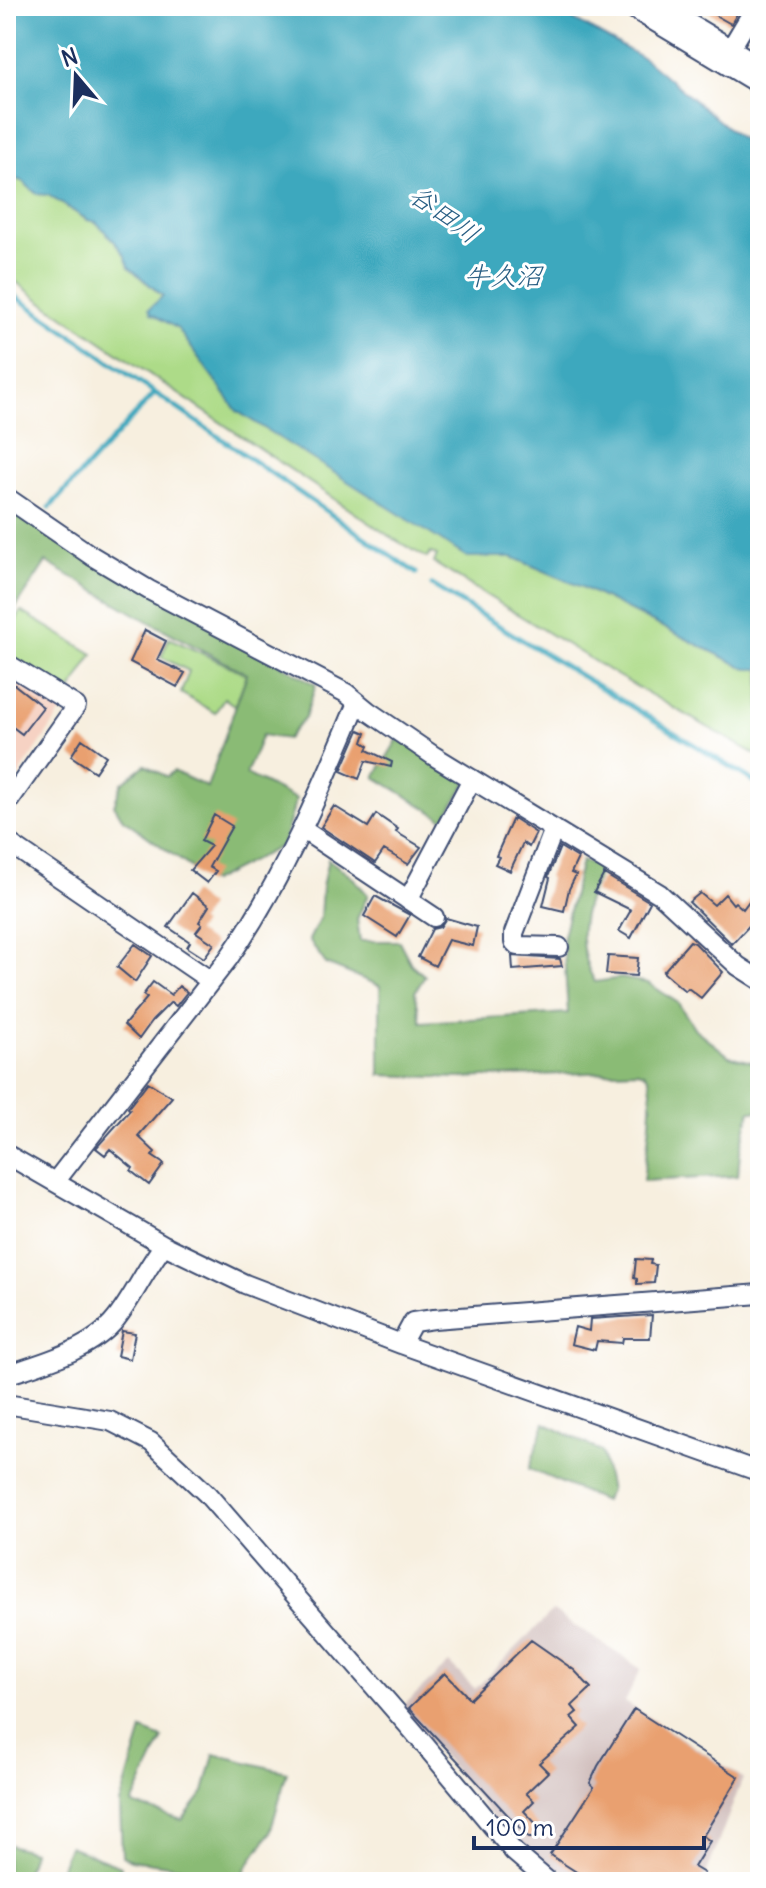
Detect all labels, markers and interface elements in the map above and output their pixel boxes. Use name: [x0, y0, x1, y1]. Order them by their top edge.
north arrow: [36, 36, 116, 116]
text: N: [58, 41, 81, 73]
water label: 谷田川: [404, 178, 486, 250]
water label: 牛久沼: [464, 259, 544, 292]
scale bar: [474, 1800, 704, 1850]
text: 100 m: [486, 1812, 554, 1842]

